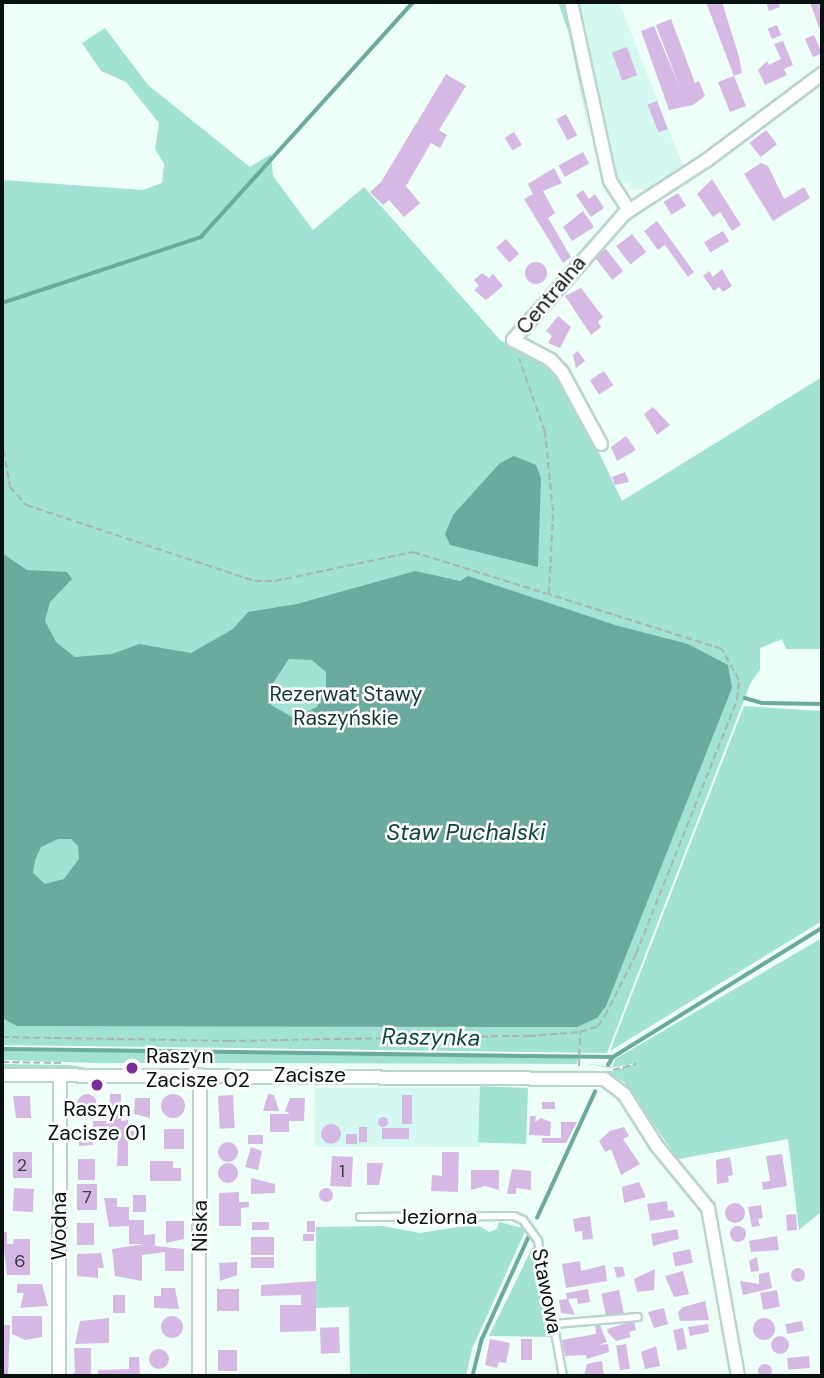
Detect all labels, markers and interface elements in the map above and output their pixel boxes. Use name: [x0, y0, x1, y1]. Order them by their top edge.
street label: Centralna: [511, 251, 591, 339]
park label: Rezerwat Stawy Raszyńskie: [269, 681, 423, 731]
water label: Staw Puchalski: [387, 818, 545, 846]
water label: Raszynka: [381, 1022, 481, 1052]
place label: Raszyn Zacisze 02: [146, 1043, 250, 1093]
marker: Raszyn Zacisze 02: [124, 1060, 140, 1076]
street label: Zacisze: [274, 1062, 346, 1088]
marker: Raszyn Zacisze 01: [89, 1077, 105, 1093]
place label: Raszyn Zacisze 01: [48, 1096, 146, 1146]
house number: 2: [17, 1154, 27, 1176]
house number: 1: [339, 1160, 345, 1182]
house number: 7: [82, 1186, 92, 1208]
street label: Wodna: [46, 1192, 72, 1260]
street label: Niska: [187, 1200, 213, 1252]
street label: Jeziorna: [397, 1204, 477, 1230]
street label: Stawowa: [526, 1246, 568, 1336]
house number: 6: [14, 1250, 26, 1272]

